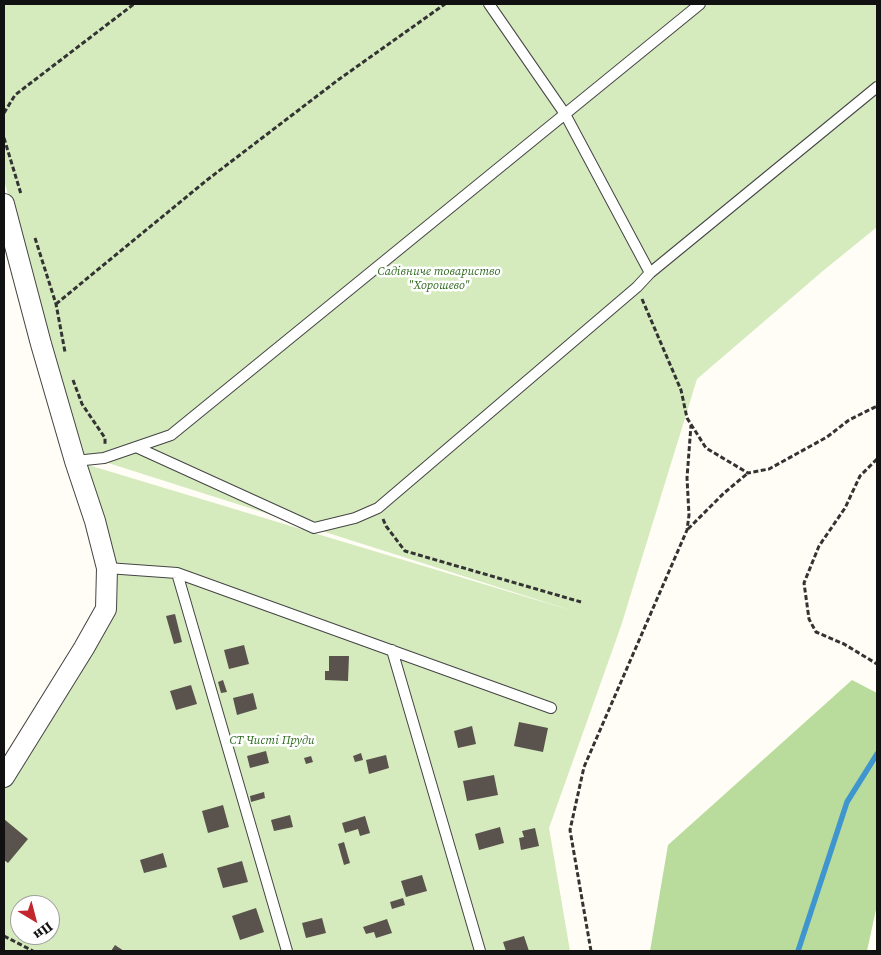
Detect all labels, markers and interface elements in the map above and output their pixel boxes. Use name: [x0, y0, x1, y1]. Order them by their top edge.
park label: Садівниче товариство "Хорошево": [378, 265, 500, 293]
park label: СТ Чисті Пруди: [229, 734, 315, 748]
north arrow: [10, 895, 60, 945]
text: Пн: [30, 917, 57, 945]

